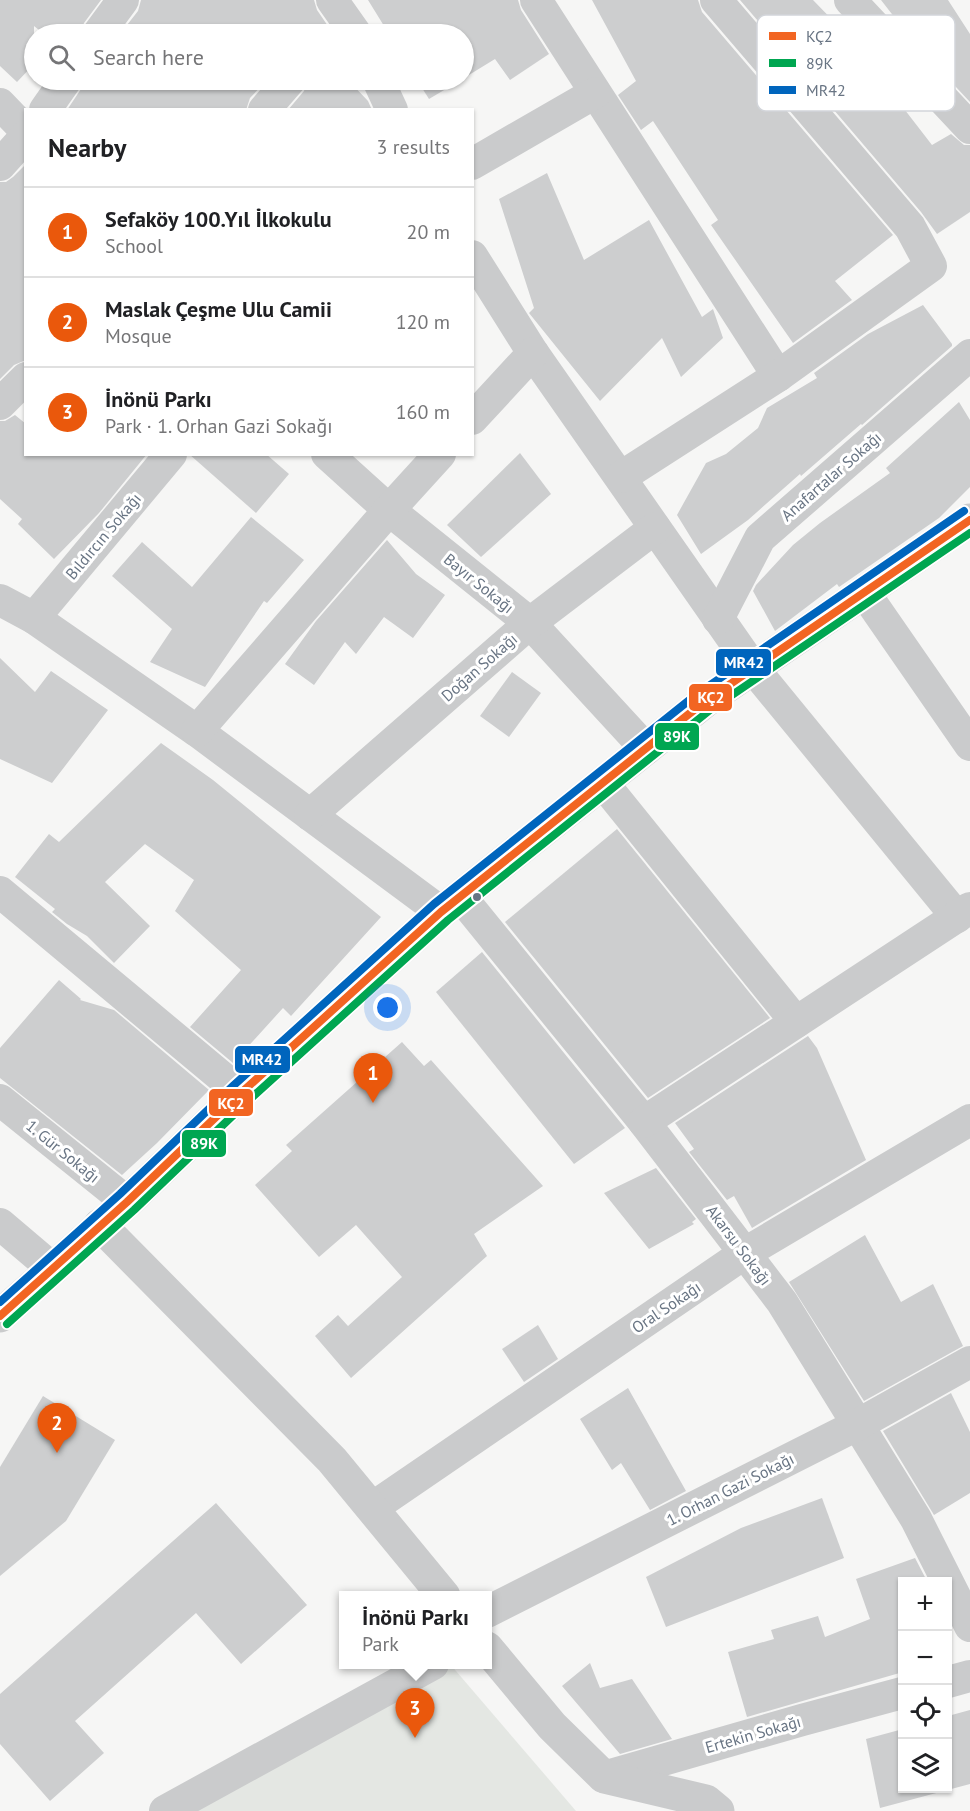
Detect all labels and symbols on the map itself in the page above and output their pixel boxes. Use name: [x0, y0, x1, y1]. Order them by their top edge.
legend: [757, 15, 955, 111]
text: KÇ2: [806, 26, 833, 46]
text: 89K: [806, 53, 833, 73]
text: MR42: [806, 80, 846, 100]
street label: Anafartalar Sokağı: [777, 427, 885, 525]
street label: Bıldırcın Sokağı: [61, 489, 145, 583]
street label: Bayır Sokağı: [440, 549, 518, 617]
street label: Doğan Sokağı: [437, 629, 521, 705]
line badge: MR42: [715, 648, 772, 677]
text: MR42: [724, 652, 764, 672]
line badge: KÇ2: [688, 683, 733, 712]
text: KÇ2: [697, 687, 725, 707]
line badge: 89K: [654, 722, 700, 751]
text: 89K: [663, 726, 691, 746]
unlabelled marker: [471, 891, 483, 903]
your location: [373, 993, 402, 1022]
line badge: MR42: [234, 1045, 291, 1074]
text: MR42: [242, 1049, 282, 1069]
pin: 1: [354, 1054, 392, 1103]
line badge: KÇ2: [208, 1088, 254, 1117]
text: KÇ2: [217, 1093, 245, 1113]
street label: 1. Gür Sokağı: [22, 1115, 104, 1187]
line badge: 89K: [181, 1129, 227, 1158]
text: 89K: [190, 1133, 218, 1153]
street label: Akarsu Sokağı: [702, 1201, 776, 1289]
street label: Oral Sokağı: [628, 1277, 704, 1337]
pin: 2: [38, 1404, 76, 1453]
street label: 1. Orhan Gazi Sokağı: [663, 1448, 797, 1530]
pin: 3: [396, 1688, 434, 1738]
street label: Ertekin Sokağı: [703, 1711, 803, 1757]

